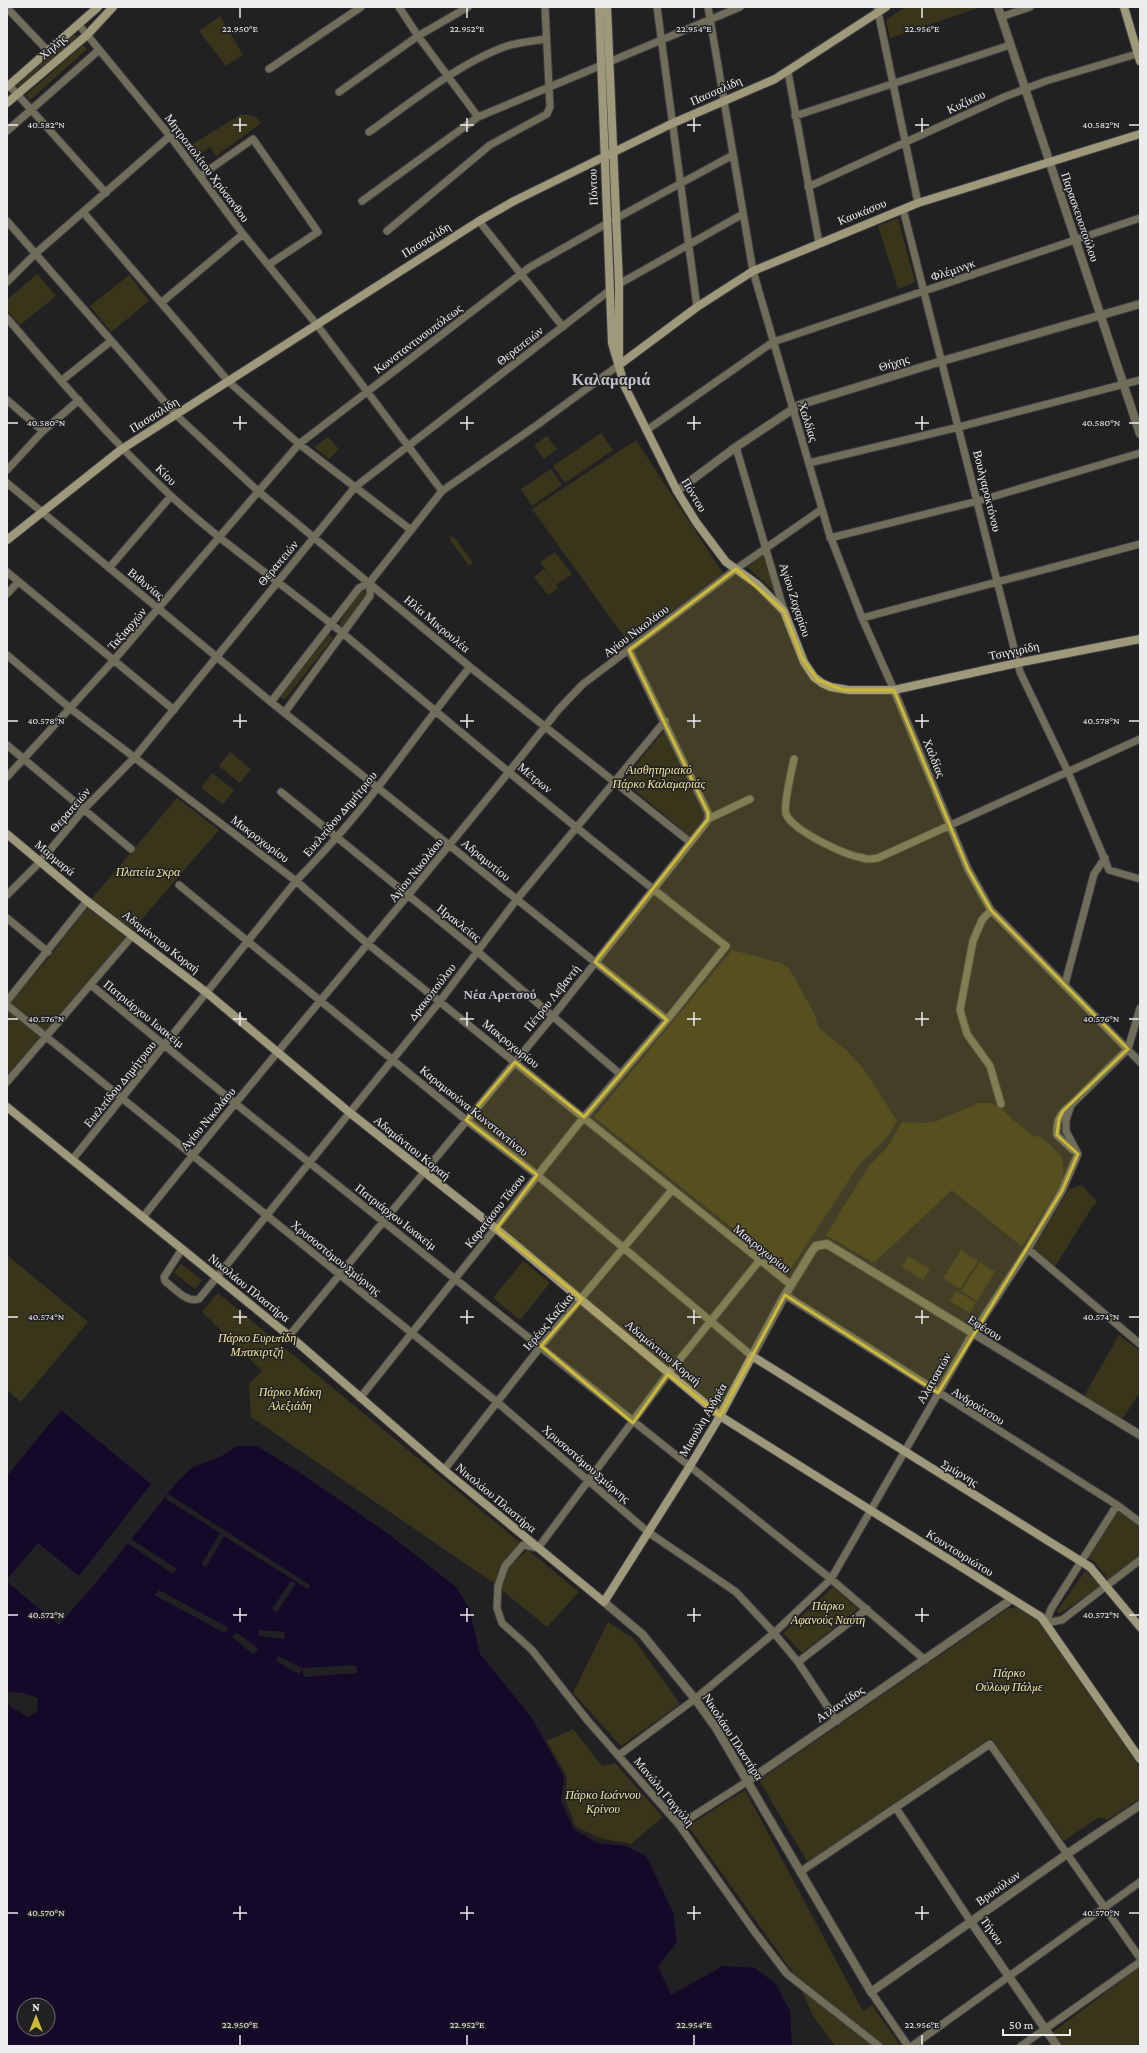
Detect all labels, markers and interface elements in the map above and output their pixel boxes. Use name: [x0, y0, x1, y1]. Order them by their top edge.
text: 22.950°E: [222, 23, 259, 34]
text: 22.952°E: [450, 23, 485, 34]
text: 22.954°E: [676, 23, 712, 34]
text: 22.956°E: [904, 23, 940, 34]
street label: Χηλής: [36, 31, 70, 63]
street label: Πασσαλίδη: [688, 73, 744, 109]
street label: Κυζίκου: [945, 87, 987, 117]
street label: Μητροπολίτου Χρύσανθου: [162, 111, 252, 225]
text: 40.582°N: [27, 119, 65, 130]
text: 40.582°N: [1082, 119, 1120, 130]
street label: Πόντου: [585, 168, 601, 206]
street label: Παρασκευοπούλου: [1058, 170, 1102, 264]
street label: Καυκάσου: [836, 196, 888, 228]
street label: Πασσαλίδη: [399, 219, 453, 261]
street label: Φλέμινγκ: [929, 256, 977, 284]
street label: Κωνσταντινουπόλεως: [371, 301, 465, 377]
street label: Θεραπειών: [494, 323, 546, 368]
street label: Θήχης: [877, 352, 911, 374]
district label: Καλαμαριά: [572, 371, 650, 389]
street label: Πασσαλίδη: [127, 394, 181, 436]
street label: Χαλδίας: [795, 400, 821, 444]
text: 40.580°N: [27, 417, 66, 428]
text: 40.580°N: [1082, 417, 1121, 428]
street label: Βουλγαροκτόνου: [970, 449, 1004, 533]
street label: Κίου: [153, 462, 179, 488]
street label: Πόντου: [679, 476, 710, 514]
street label: Θεραπειών: [255, 537, 301, 589]
street label: Αγίου Ζαχαρίου: [776, 561, 814, 639]
street label: Βιθυνίας: [125, 565, 167, 603]
street label: Ηλία Μικρουλέα: [401, 593, 473, 656]
street label: Αγίου Νικολάου: [601, 602, 672, 660]
street label: Ταξιαρχών: [105, 604, 150, 653]
street label: Τσιγγιρίδη: [988, 639, 1040, 663]
text: 40.578°N: [27, 715, 65, 726]
text: 40.578°N: [1082, 715, 1120, 726]
street label: Χαλδίας: [920, 737, 948, 780]
street label: Μέτρων: [515, 760, 555, 796]
park label: Αισθητηριακό Πάρκο Καλαμαριάς: [612, 763, 706, 791]
street label: Ευελπίδου Δημήτριου: [300, 768, 380, 860]
street label: Θεραπειών: [47, 784, 94, 835]
street label: Μακροχωρίου: [228, 813, 292, 865]
street label: Αγίου Νικολάου: [386, 835, 446, 905]
street label: Αδραμυτίου: [459, 836, 513, 884]
street label: Μαρμαρά: [32, 837, 78, 879]
park label: Πλατεία Σκρα: [115, 865, 181, 879]
street label: Ηρακλείας: [434, 901, 484, 945]
street label: Αδαμάντιου Κοραή: [120, 907, 202, 977]
street label: Δρακοπούλου: [405, 961, 459, 1023]
street label: Πέτρου Λεβαντή: [521, 962, 583, 1034]
street label: Πατριάρχου Ιωακείμ: [101, 977, 187, 1051]
district label: Νέα Αρετσού: [464, 987, 537, 1002]
text: 40.576°N: [28, 1013, 65, 1024]
text: 40.576°N: [1083, 1013, 1120, 1024]
street label: Μακροχωρίου: [480, 1017, 542, 1071]
street label: Ευελπίδου Δημήτριου: [81, 1038, 159, 1130]
street label: Καραμαούνα Κωνσταντίνου: [417, 1063, 531, 1159]
street label: Αγίου Νικολάου: [177, 1084, 239, 1153]
street label: Αδαμάντιου Κοραή: [371, 1113, 453, 1183]
street label: Καρατάσου Τάσου: [462, 1171, 528, 1251]
street label: Πατριάρχου Ιωακείμ: [353, 1181, 440, 1253]
street label: Χρυσοστόμου Σμύρνης: [288, 1217, 384, 1299]
street label: Μακροχωρίου: [731, 1222, 793, 1276]
street label: Νικολάου Πλαστήρα: [206, 1251, 293, 1326]
street label: Ιερέως Καζίκα: [520, 1290, 576, 1353]
text: 40.574°N: [28, 1311, 65, 1322]
text: 40.574°N: [1083, 1311, 1120, 1322]
street label: Εφέσου: [965, 1312, 1005, 1344]
street label: Αδαμάντιου Κοραή: [622, 1317, 704, 1389]
park label: Πάρκο Ευριπίδη Μπακιρτζή: [217, 1331, 296, 1359]
street label: Αλατσατών: [914, 1350, 954, 1406]
street label: Μιαούλη Ανδρέα: [676, 1380, 730, 1459]
street label: Ανδρούτσου: [949, 1384, 1007, 1428]
park label: Πάρκο Μάκη Αλεξιάδη: [258, 1385, 321, 1413]
street label: Χρυσοστόμου Σμύρνης: [539, 1422, 633, 1506]
street label: Σμύρνης: [939, 1456, 981, 1490]
street label: Νικολάου Πλαστήρα: [453, 1460, 540, 1536]
street label: Κουντουριώτου: [924, 1527, 996, 1579]
park label: Πάρκο Αφανούς Ναύτη: [790, 1599, 865, 1627]
text: 40.572°N: [28, 1609, 65, 1620]
text: 40.572°N: [1083, 1609, 1120, 1620]
park label: Πάρκο Ούλωφ Πάλμε: [975, 1666, 1043, 1694]
street label: Ατλαντίδος: [813, 1683, 867, 1725]
street label: Νικολάου Πλαστήρα: [700, 1691, 767, 1784]
street label: Μανώλη Γαγγύλη: [631, 1754, 697, 1830]
park label: Πάρκο Ιωάννου Κρίνου: [564, 1788, 641, 1816]
street label: Βρυούλων: [973, 1867, 1023, 1908]
text: 40.570°N: [27, 1907, 65, 1918]
text: 40.570°N: [1082, 1907, 1120, 1918]
street label: Τήνου: [977, 1914, 1007, 1948]
north arrow: [16, 1997, 56, 2037]
text: N: [32, 2001, 40, 2013]
scale bar: [1003, 2011, 1070, 2037]
text: 50 m: [1009, 2018, 1034, 2032]
text: 22.950°E: [222, 2019, 259, 2030]
text: 22.952°E: [450, 2019, 485, 2030]
text: 22.954°E: [676, 2019, 712, 2030]
text: 22.956°E: [904, 2019, 940, 2030]

